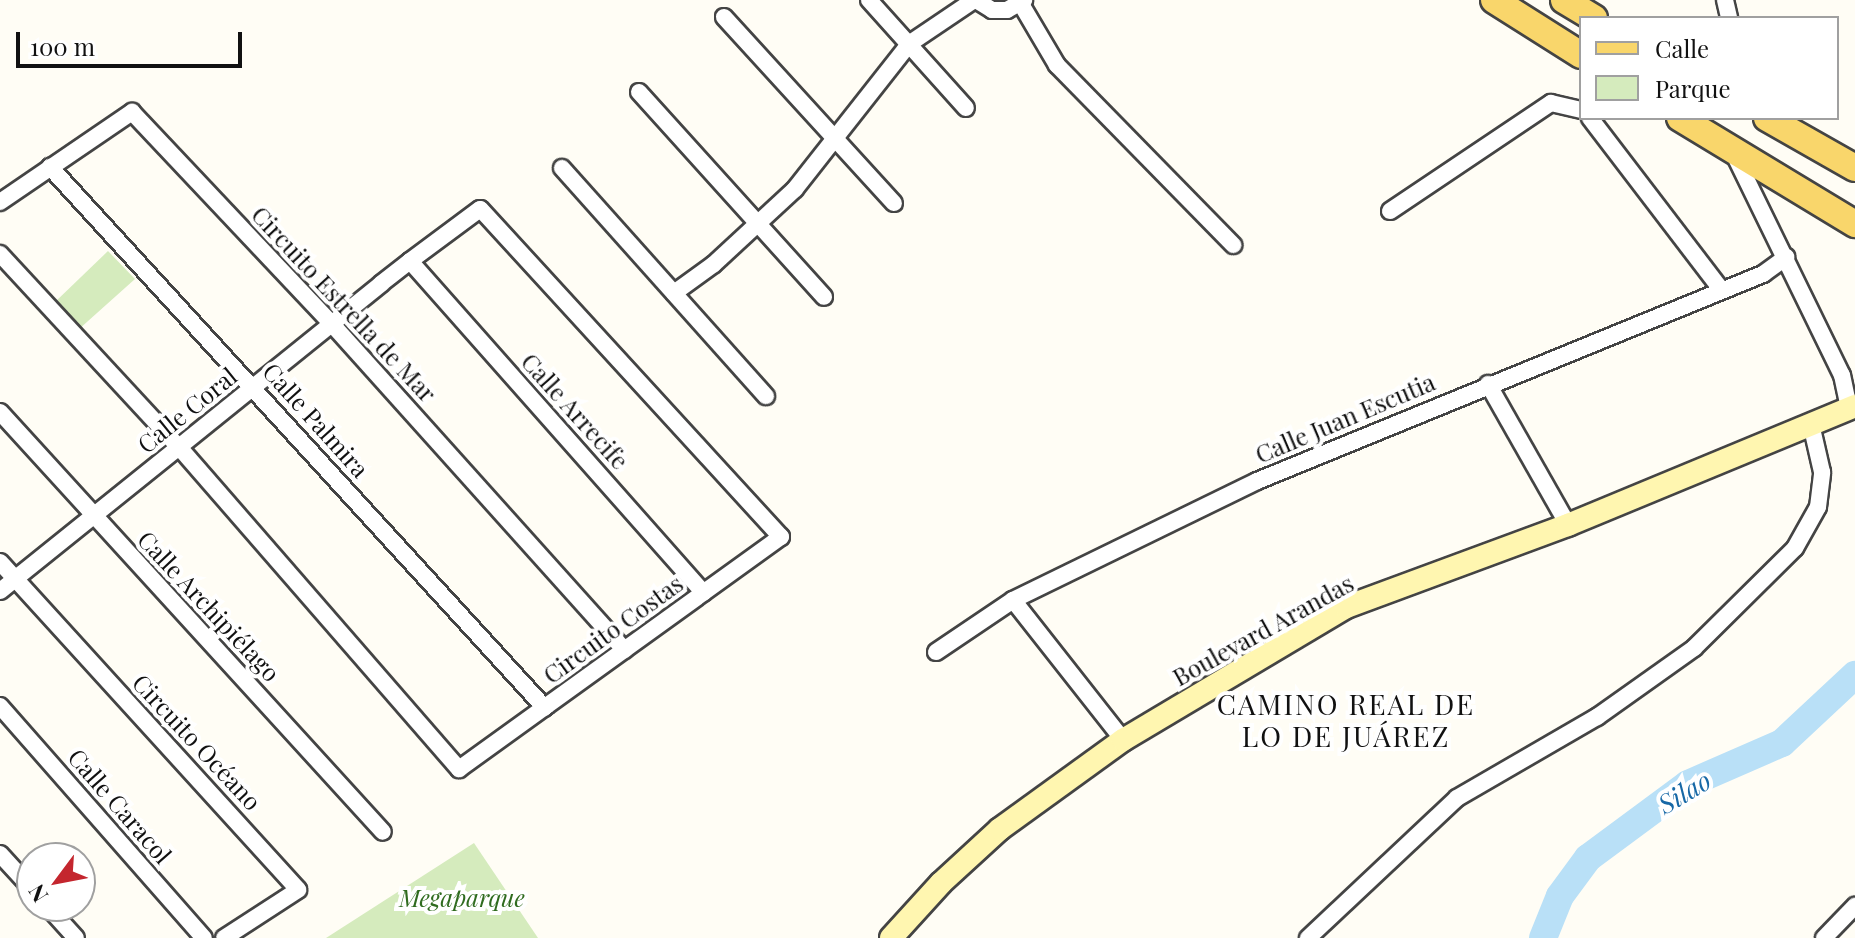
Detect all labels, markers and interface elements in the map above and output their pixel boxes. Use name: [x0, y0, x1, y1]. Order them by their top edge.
scale bar: [20, 16, 246, 66]
legend: [1579, 16, 1839, 120]
text: 100 m: [30, 30, 95, 62]
text: Calle: [1655, 32, 1709, 64]
text: Parque: [1655, 72, 1731, 104]
street label: Circuito Estrella de Mar: [246, 200, 442, 408]
street label: Calle Arrecife: [515, 347, 635, 475]
street label: Calle Palmira: [257, 357, 375, 483]
street label: Calle Coral: [132, 361, 242, 459]
street label: Calle Juan Escutia: [1251, 367, 1439, 469]
street label: Calle Archipiélago: [132, 525, 286, 687]
street label: Boulevard Arandas: [1167, 568, 1359, 692]
street label: Circuito Costas: [538, 569, 688, 689]
street label: Circuito Océano: [127, 668, 267, 816]
district label: CAMINO REAL DE LO DE JUÁREZ: [1217, 687, 1475, 753]
street label: Calle Caracol: [62, 743, 178, 869]
water label: Silao: [1652, 764, 1716, 820]
north arrow: [16, 842, 96, 922]
text: N: [20, 879, 54, 908]
park label: Megaparque: [399, 884, 525, 912]

